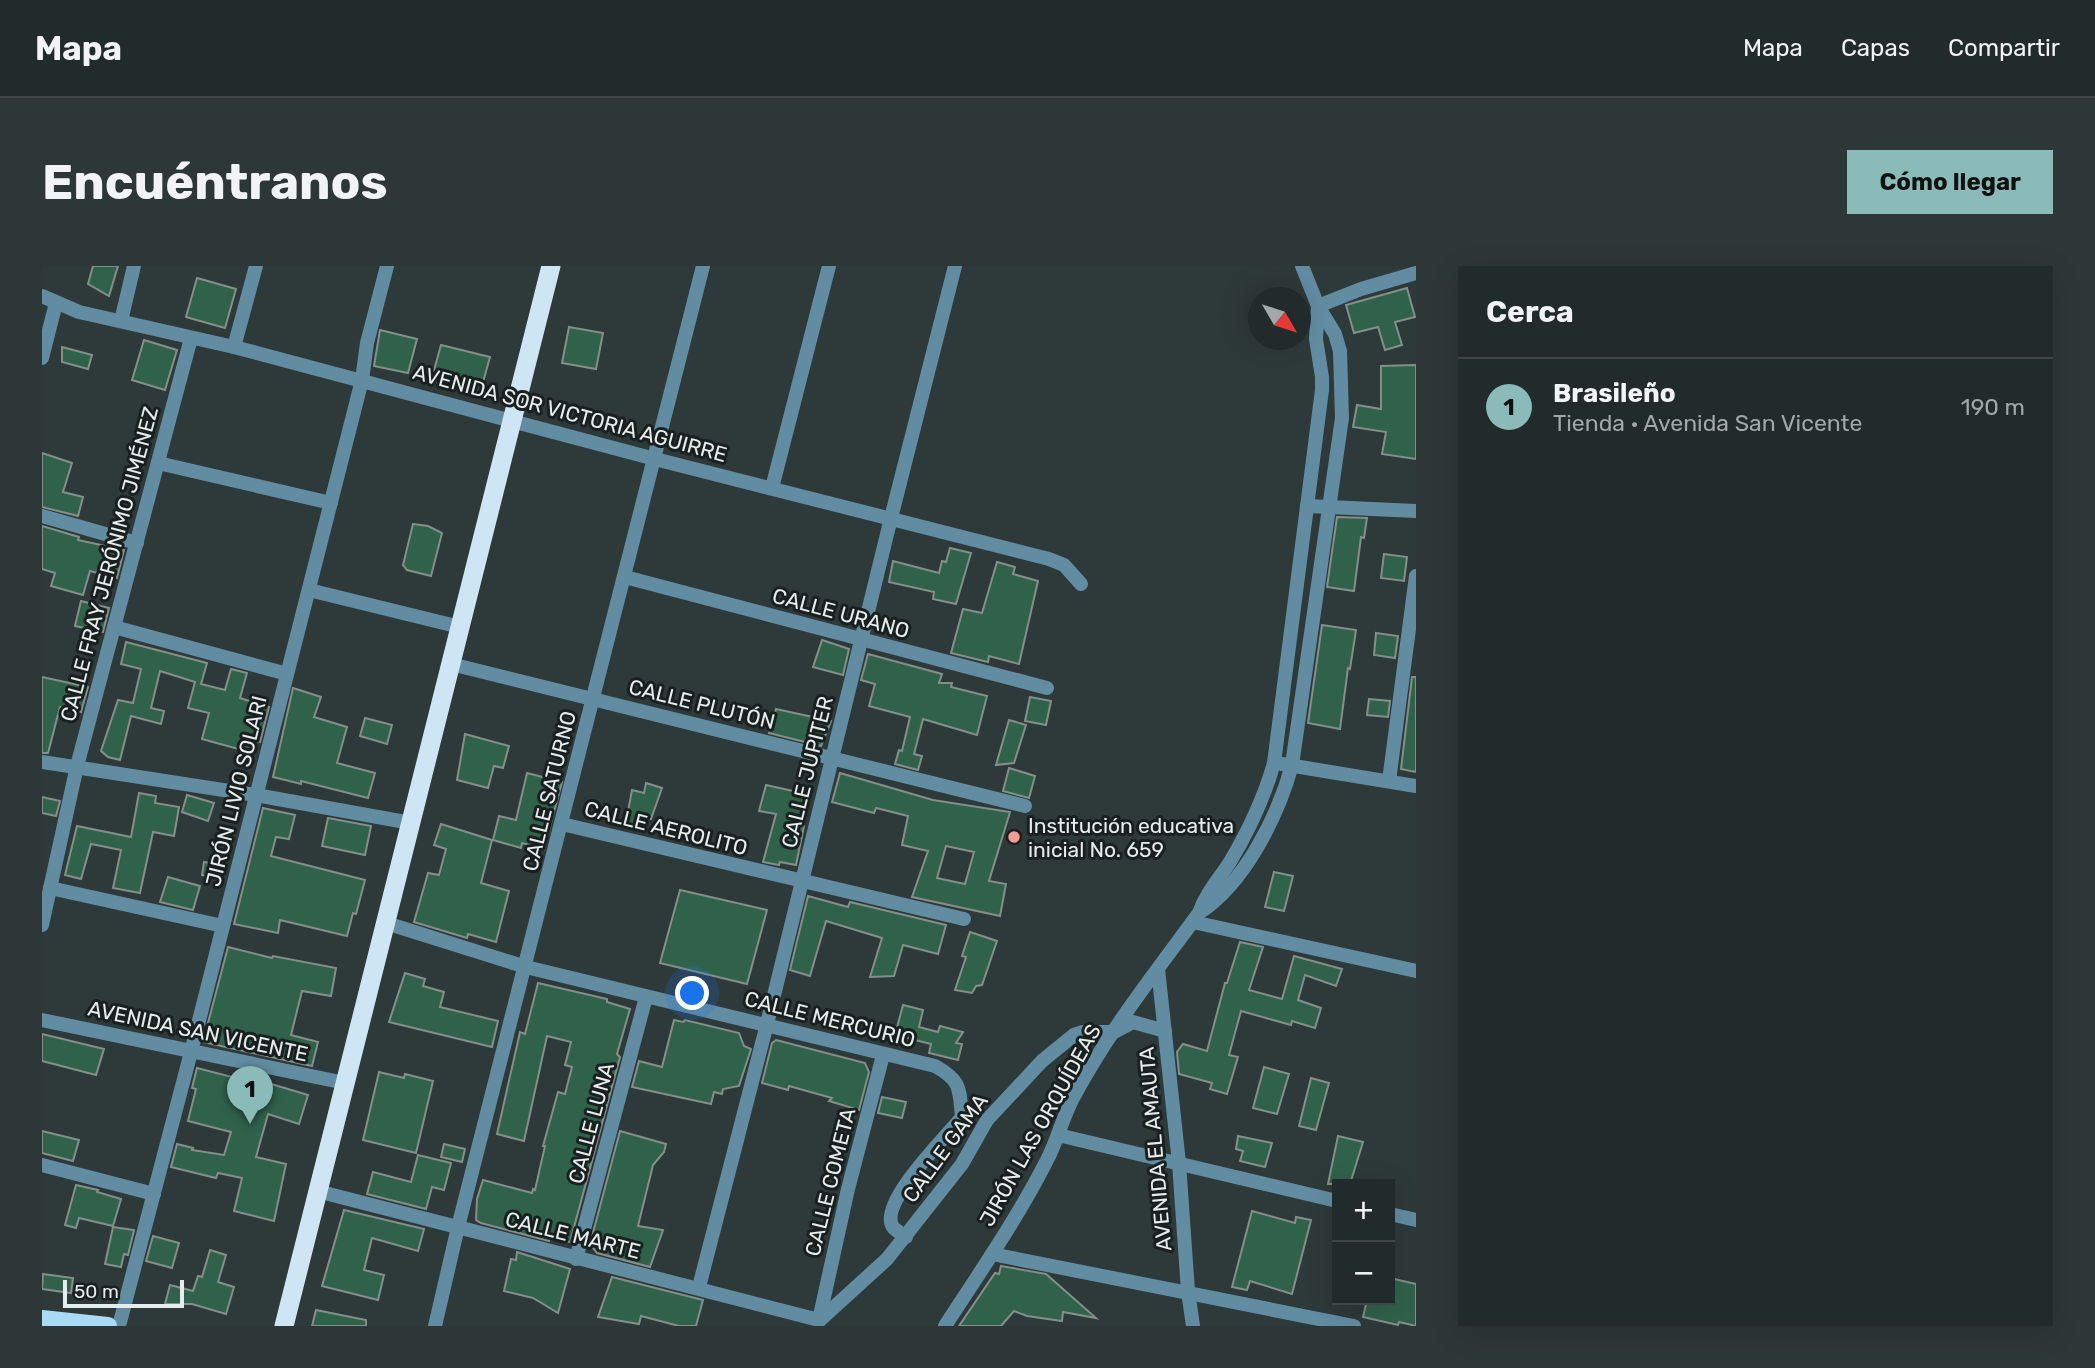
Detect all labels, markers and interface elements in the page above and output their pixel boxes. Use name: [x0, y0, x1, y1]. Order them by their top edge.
text: Mapa: [35, 29, 122, 68]
text: Mapa: [1743, 34, 1803, 62]
text: Capas: [1841, 34, 1910, 62]
text: Compartir: [1948, 34, 2060, 62]
button: Cómo llegar: [1847, 150, 2053, 214]
text: Encuéntranos: [42, 153, 388, 211]
north arrow: [1248, 287, 1311, 350]
text: Cerca: [1486, 294, 1574, 330]
street label: AVENIDA SOR VICTORIA AGUIRRE: [410, 359, 730, 467]
text: Brasileño: [1553, 378, 1676, 409]
text: 1: [1503, 393, 1515, 421]
text: 190 m: [1961, 393, 2025, 421]
street label: CALLE FRAY JERÓNIMO JIMÉNEZ: [55, 404, 163, 724]
text: Tienda · Avenida San Vicente: [1553, 409, 1862, 437]
street label: CALLE URANO: [770, 583, 912, 643]
street label: CALLE PLUTÓN: [626, 674, 778, 734]
street label: JIRÓN LIVIO SOLARI: [200, 693, 272, 889]
street label: CALLE JUPITER: [776, 694, 838, 850]
street label: CALLE SATURNO: [517, 708, 581, 874]
street label: CALLE AEROLITO: [582, 796, 750, 860]
place label: Institución educativa inicial No. 659: [1028, 813, 1234, 862]
marker: Institución educativa inicial No. 659: [1006, 829, 1022, 845]
your location: [675, 976, 709, 1010]
street label: CALLE MERCURIO: [742, 986, 918, 1052]
street label: AVENIDA SAN VICENTE: [86, 995, 310, 1067]
street label: JIRÓN LAS ORQUÍDEAS: [974, 1020, 1106, 1230]
street label: AVENIDA EL AMAUTA: [1134, 1046, 1176, 1252]
street label: CALLE LUNA: [563, 1060, 619, 1186]
pin: 1: [227, 1066, 273, 1124]
street label: CALLE GAMA: [897, 1089, 993, 1207]
street label: CALLE COMETA: [800, 1105, 860, 1259]
map controls: [1332, 1179, 1395, 1305]
button: +: [1332, 1179, 1395, 1242]
street label: CALLE MARTE: [503, 1206, 643, 1264]
button: −: [1332, 1242, 1395, 1305]
scale bar: [63, 1277, 184, 1309]
text: 50 m: [74, 1280, 119, 1303]

